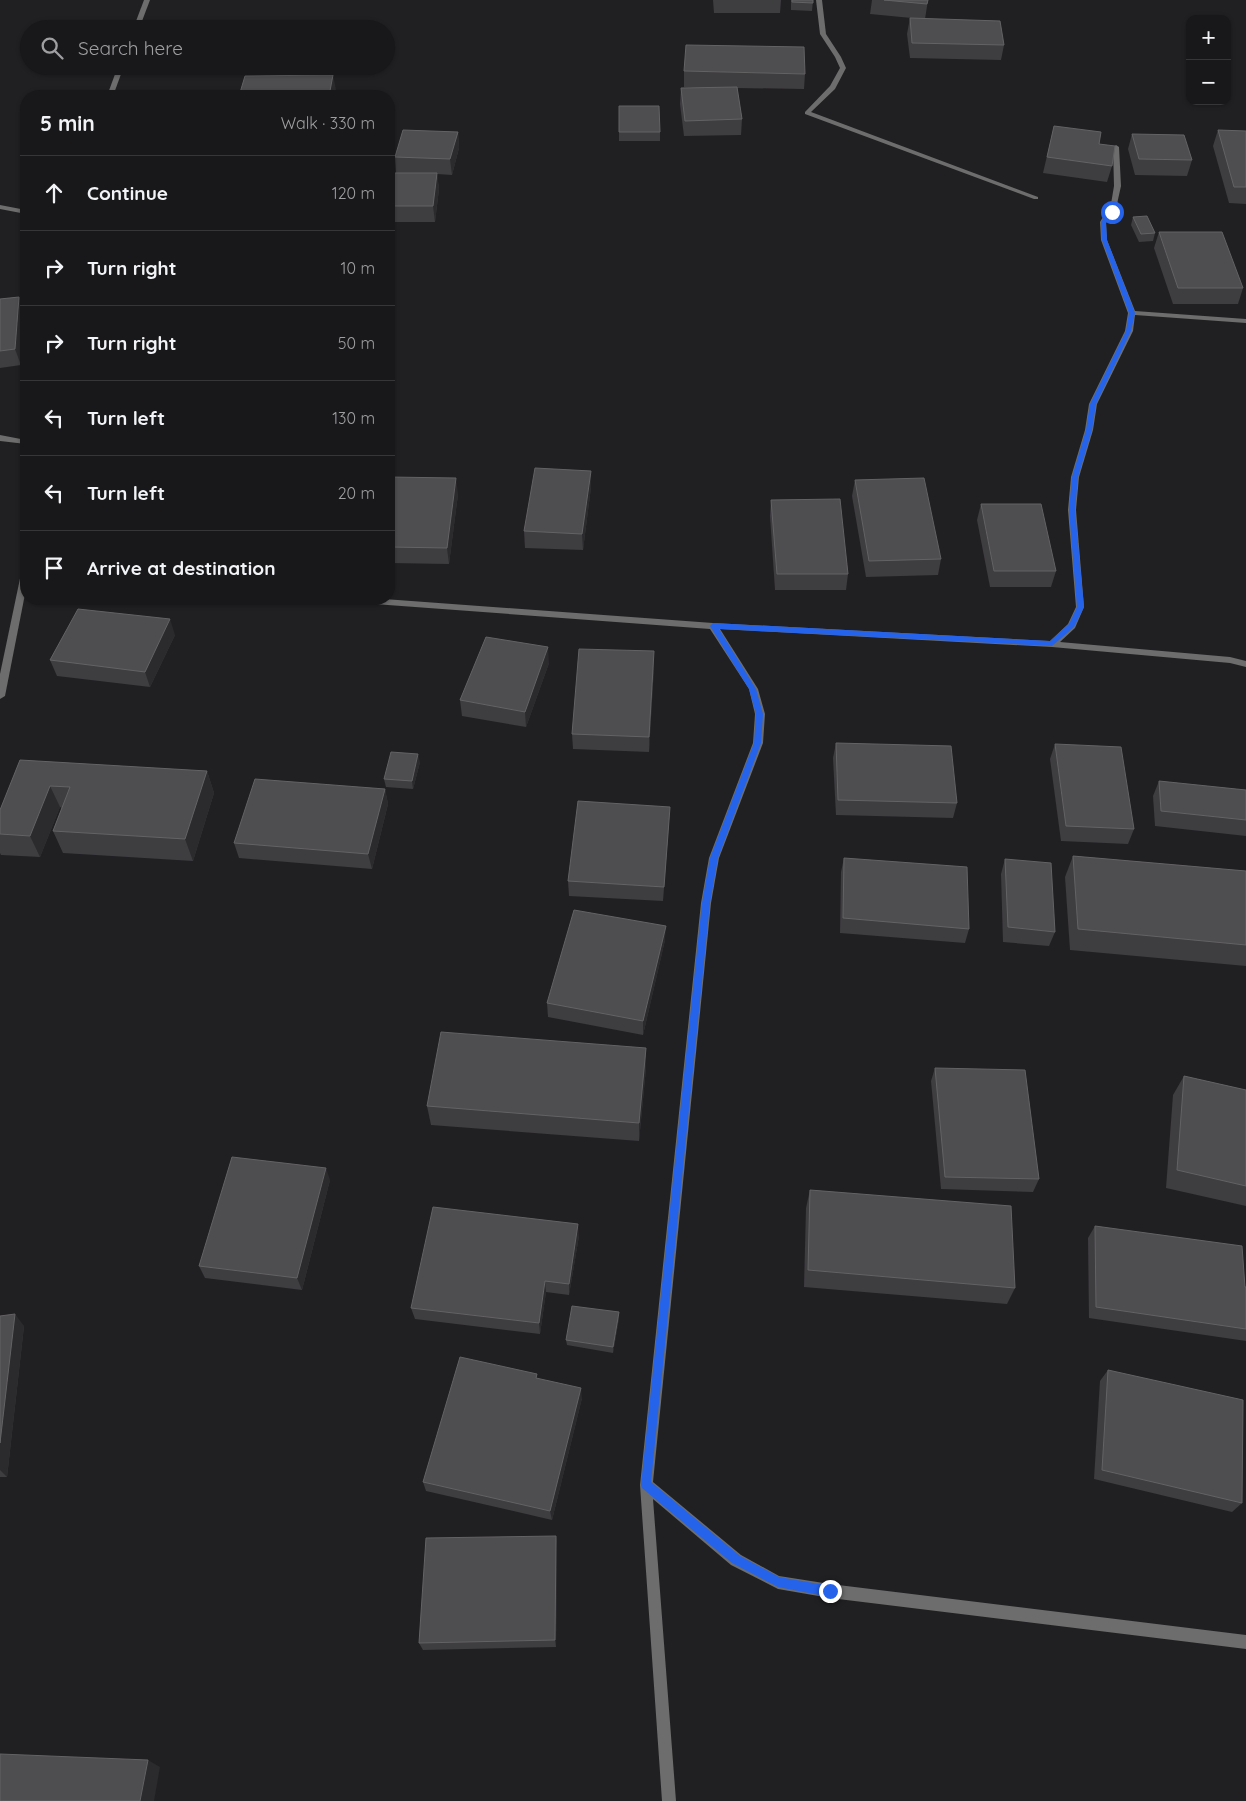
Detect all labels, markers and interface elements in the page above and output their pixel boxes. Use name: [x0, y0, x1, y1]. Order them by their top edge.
map controls: [1186, 15, 1231, 105]
button: +: [1186, 15, 1231, 60]
search box: [20, 20, 395, 75]
icon: search: [38, 34, 66, 62]
text: Search here: [78, 36, 183, 60]
button: −: [1186, 60, 1231, 105]
text: 5 min: [40, 110, 95, 136]
text: Walk · 330 m: [281, 113, 375, 133]
icon: ahead: [40, 179, 68, 207]
text: Continue: [87, 181, 168, 205]
text: 120 m: [332, 183, 375, 203]
route start: [1101, 201, 1124, 224]
icon: right: [40, 254, 68, 282]
text: Turn right: [87, 256, 176, 280]
text: 10 m: [341, 258, 375, 278]
icon: right: [40, 329, 68, 357]
text: Turn right: [87, 331, 176, 355]
text: 50 m: [338, 333, 375, 353]
icon: left: [40, 404, 68, 432]
text: Turn left: [87, 406, 165, 430]
text: 130 m: [332, 408, 375, 428]
icon: left: [40, 479, 68, 507]
text: Turn left: [87, 481, 165, 505]
text: 20 m: [338, 483, 375, 503]
icon: arrive: [40, 554, 68, 582]
text: Arrive at destination: [87, 556, 276, 580]
route end: [819, 1580, 842, 1603]

